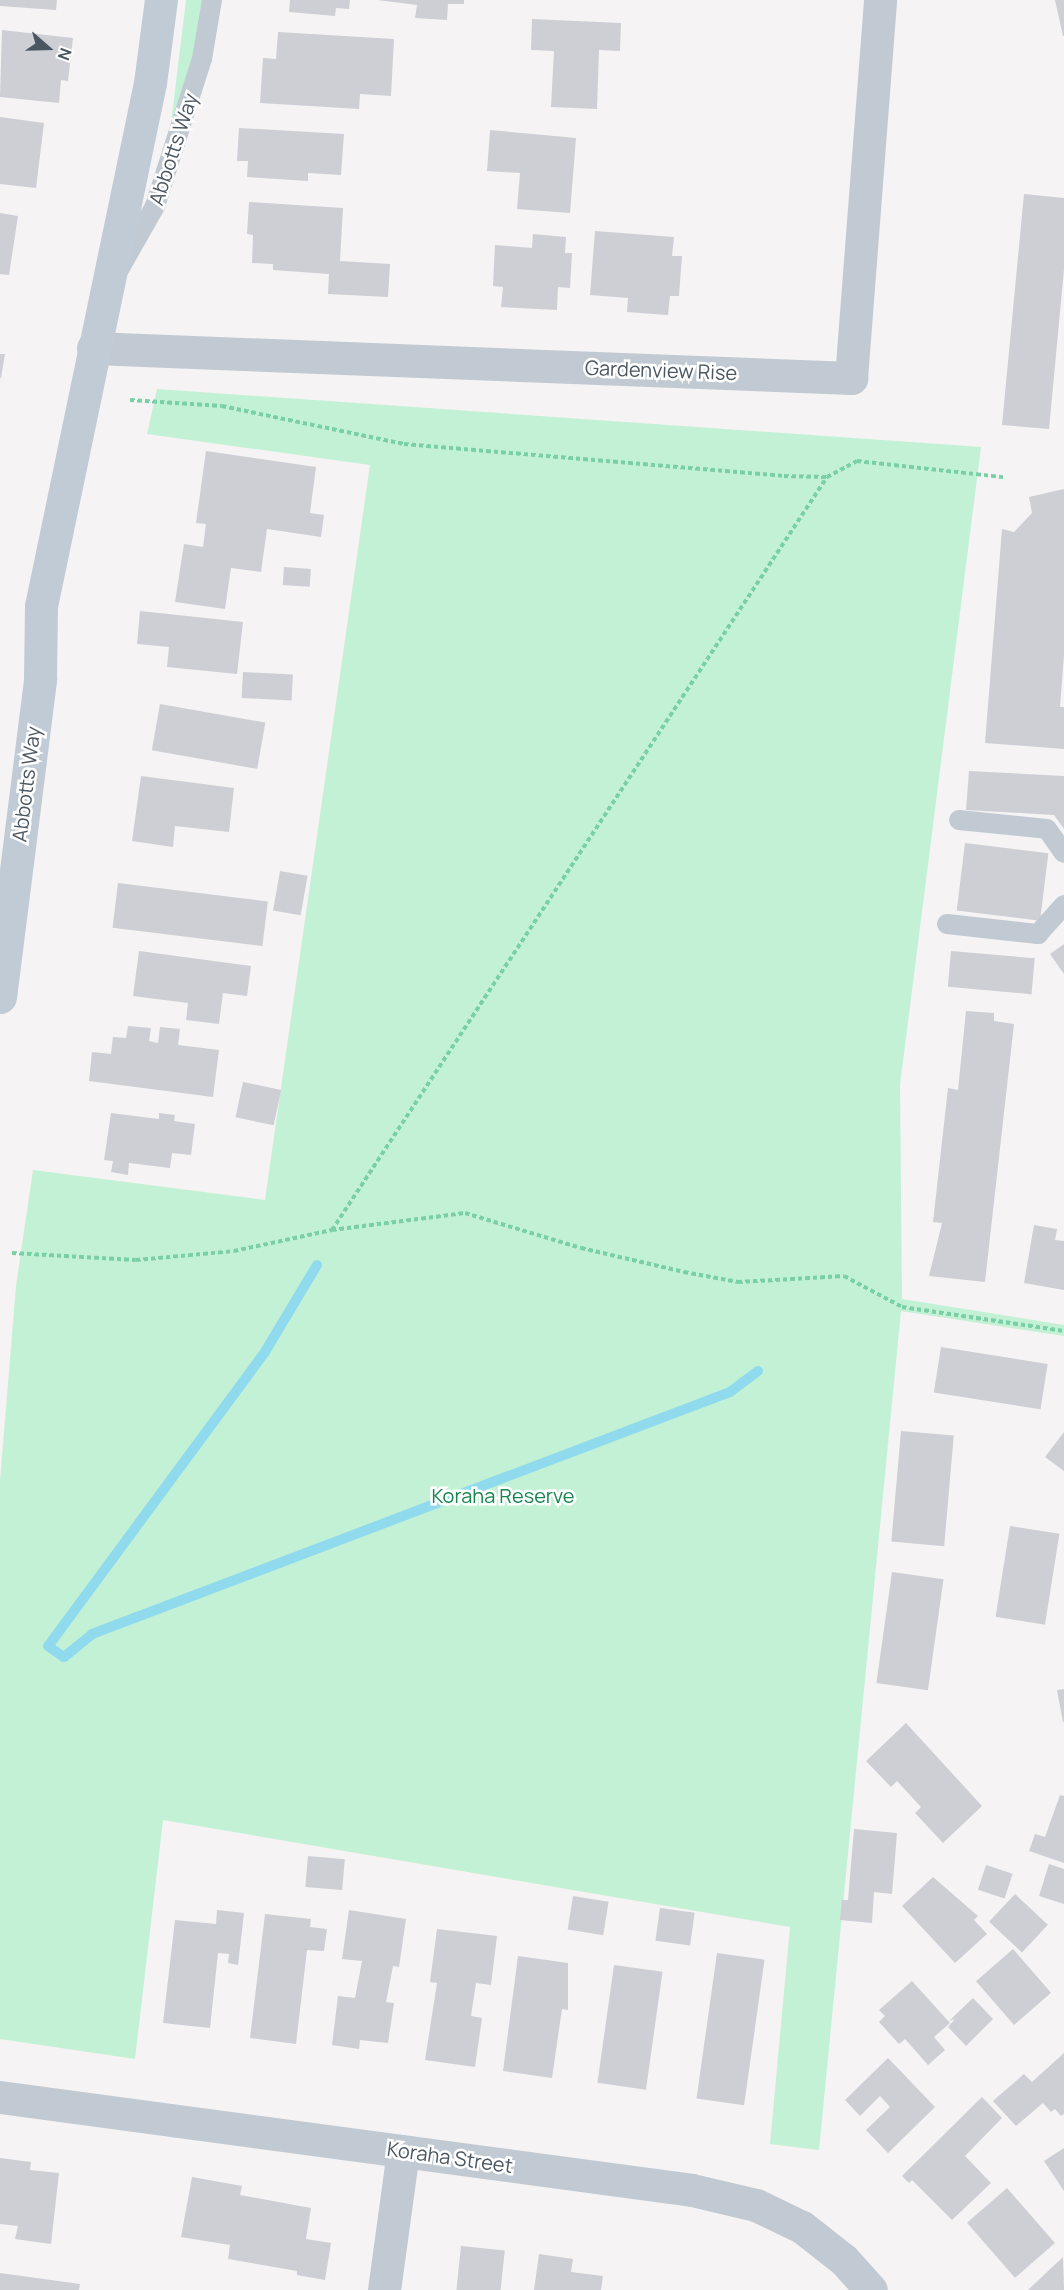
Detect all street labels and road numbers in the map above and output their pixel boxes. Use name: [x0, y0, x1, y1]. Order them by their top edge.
street label: Abbotts Way: [144, 90, 202, 208]
street label: Gardenview Rise: [584, 355, 738, 385]
street label: Abbotts Way: [7, 725, 45, 843]
street label: Koraha Street: [386, 2136, 514, 2178]

